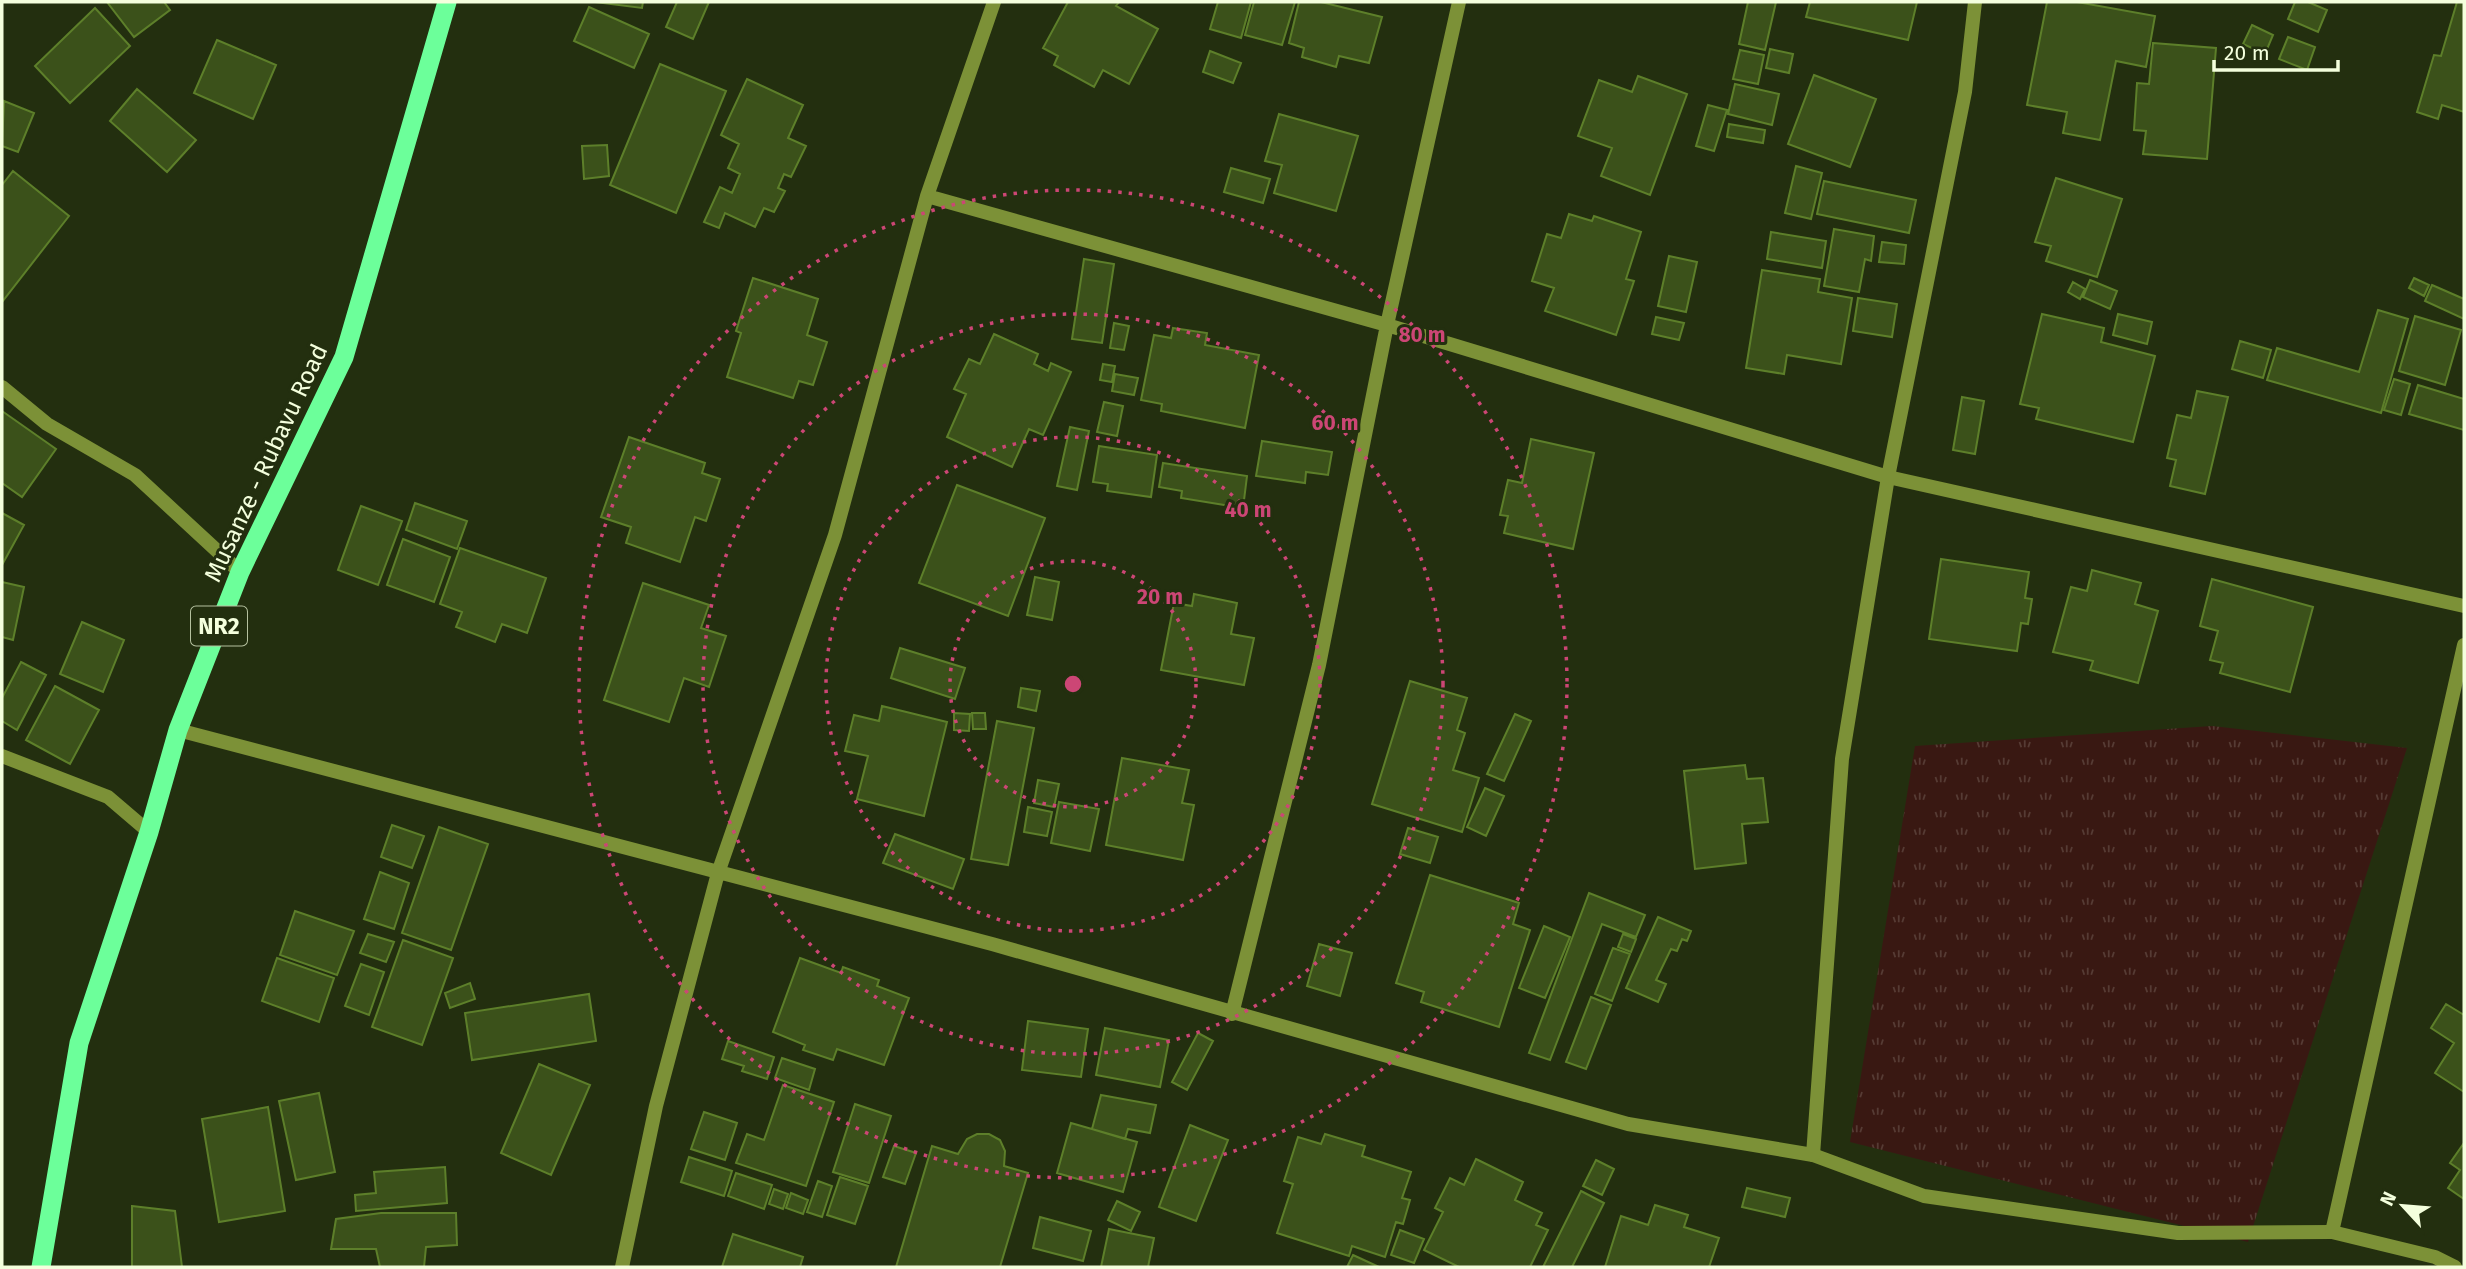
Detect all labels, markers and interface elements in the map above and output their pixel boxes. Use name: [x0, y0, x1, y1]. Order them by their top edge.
scale bar: [2214, 28, 2338, 72]
text: 20 m: [2224, 40, 2270, 66]
text: 80 m: [1398, 322, 1446, 348]
street label: Musanze - Rubavu Road: [199, 340, 333, 586]
text: 60 m: [1312, 410, 1358, 436]
text: 40 m: [1225, 497, 1271, 523]
text: 20 m: [1137, 584, 1183, 610]
road number: NR2: [191, 606, 247, 646]
centre of rings: [1061, 672, 1085, 696]
north arrow: [2368, 1171, 2438, 1241]
text: N: [2375, 1188, 2401, 1209]

